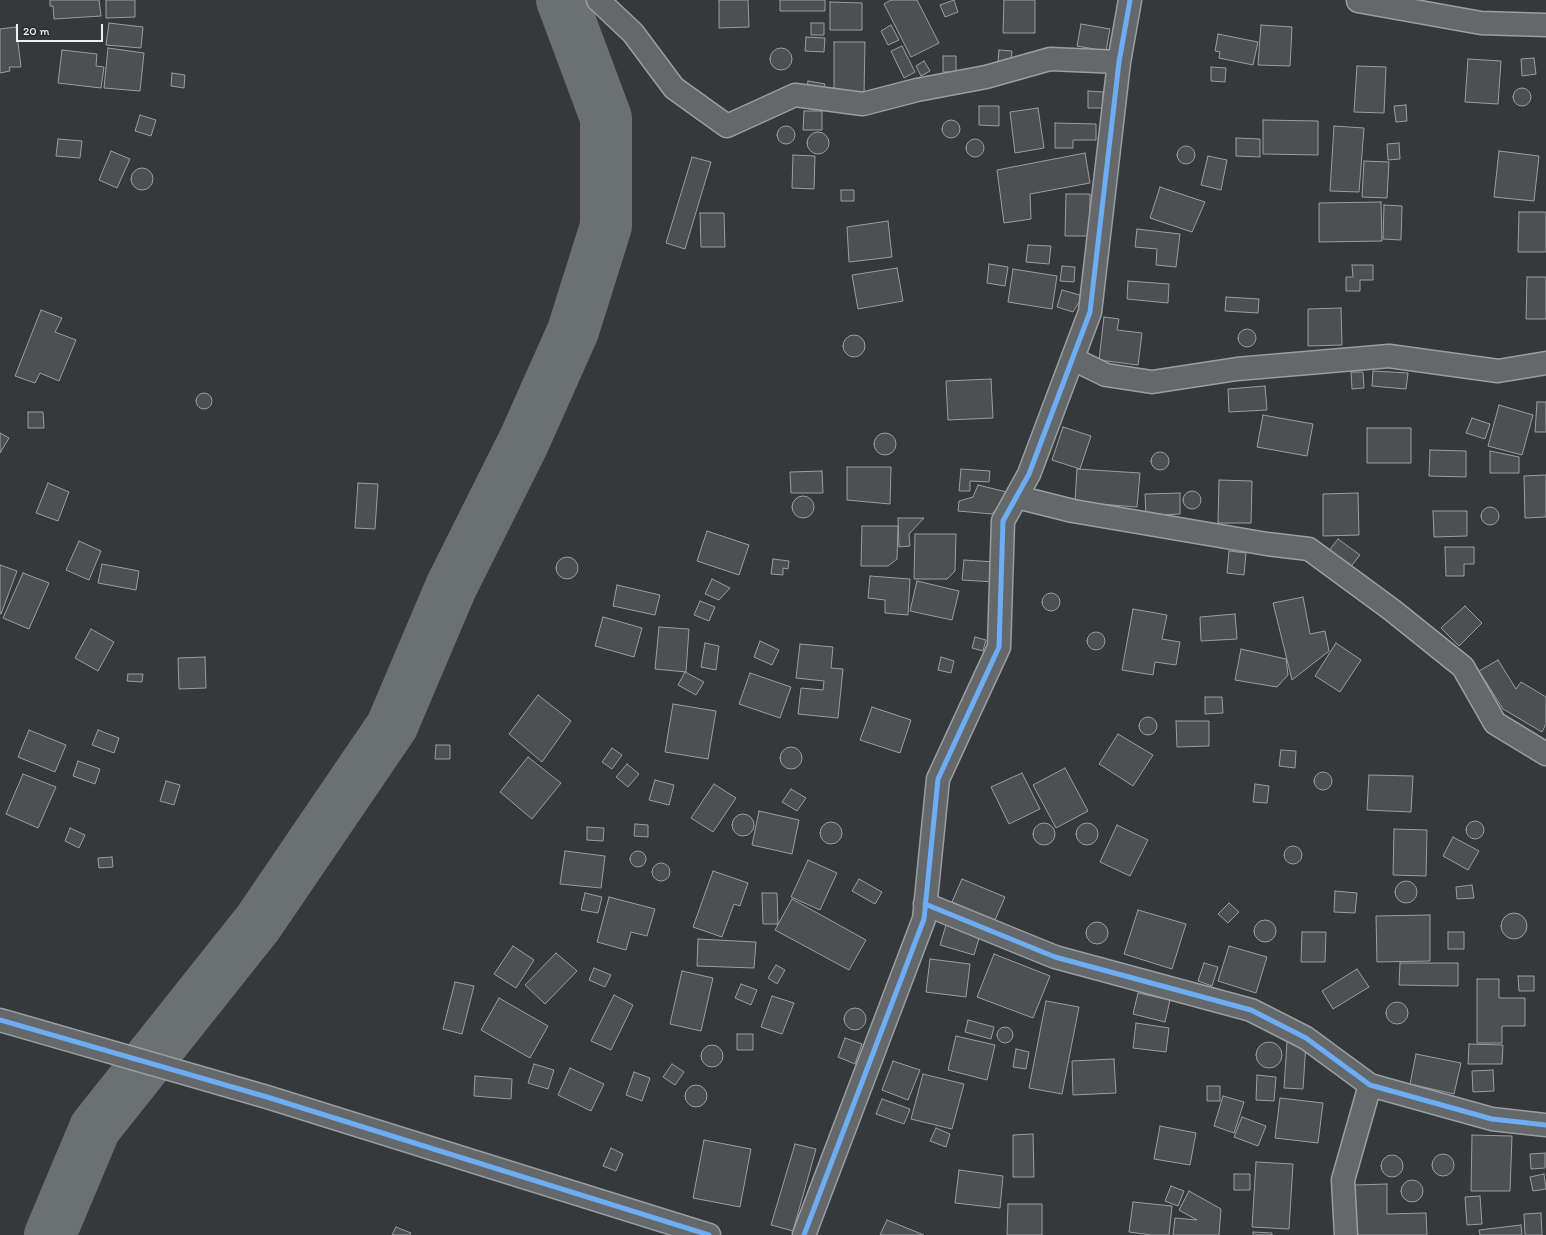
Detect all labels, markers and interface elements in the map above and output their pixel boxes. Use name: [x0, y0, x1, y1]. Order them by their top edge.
scale bar: [18, 16, 105, 42]
text: 20 m: [23, 24, 50, 38]

